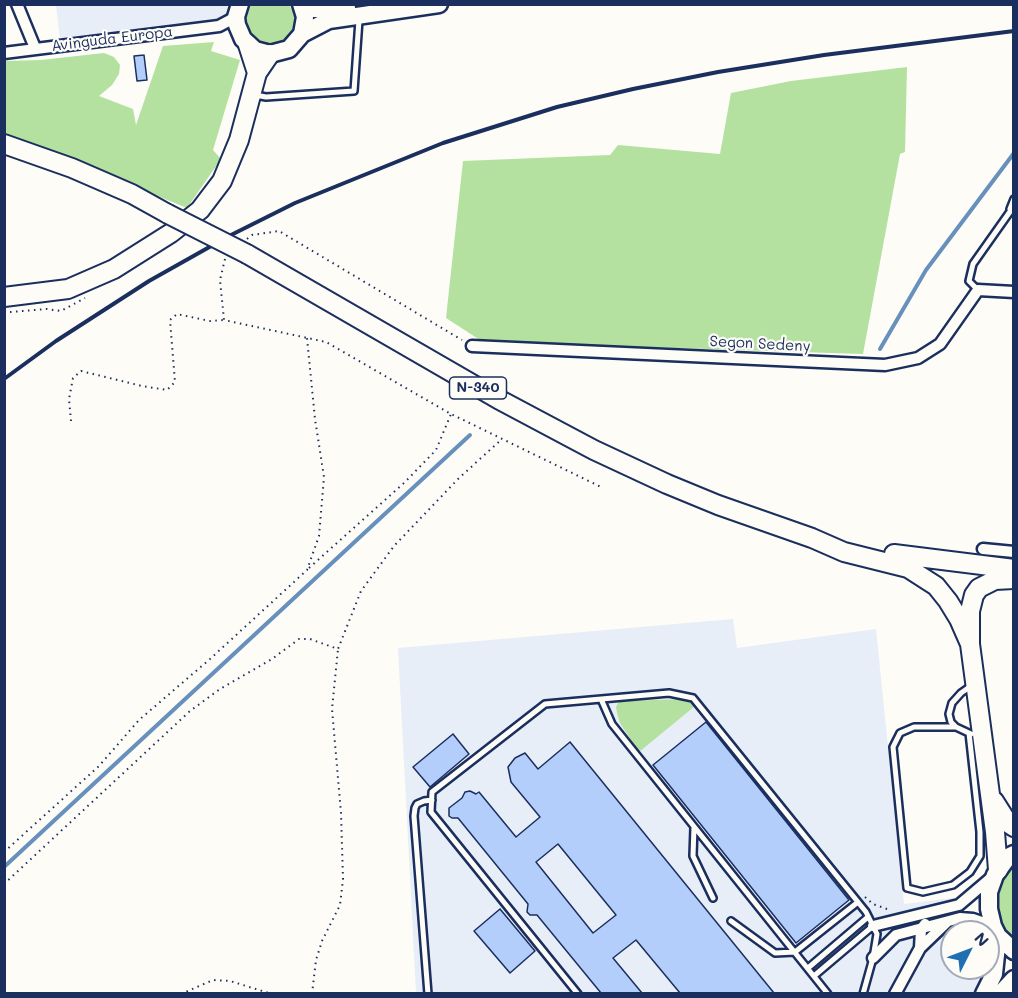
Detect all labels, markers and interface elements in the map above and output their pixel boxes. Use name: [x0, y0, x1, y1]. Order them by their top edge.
street label: Avinguda Europa: [50, 23, 174, 55]
street label: Segon Sedeny: [709, 332, 811, 356]
road number: N-340: [450, 377, 506, 399]
north arrow: [940, 920, 1000, 980]
text: N: [970, 927, 994, 951]

